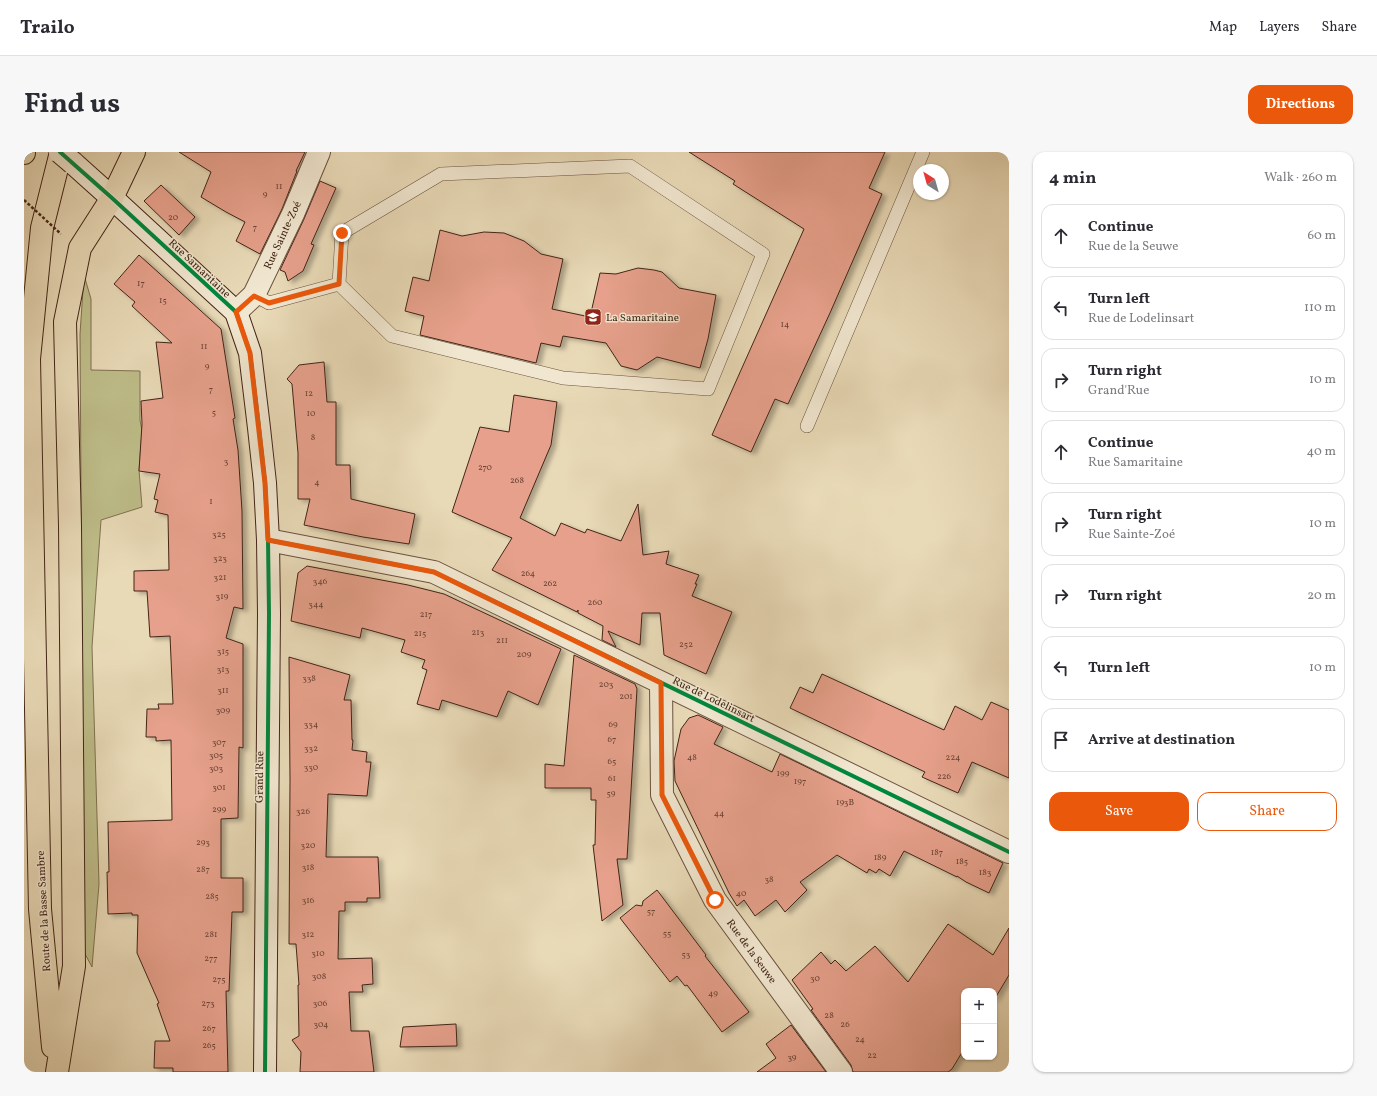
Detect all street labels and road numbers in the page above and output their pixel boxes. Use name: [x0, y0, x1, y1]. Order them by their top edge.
street label: Rue Sainte-Zoé: [261, 199, 306, 272]
street label: Rue Samaritaine: [165, 236, 233, 302]
street label: Rue de Lodelinsart: [670, 674, 757, 727]
street label: Grand'Rue: [253, 751, 268, 803]
street label: Route de la Basse Sambre: [34, 850, 55, 972]
street label: Rue de la Seuwe: [722, 917, 779, 987]

